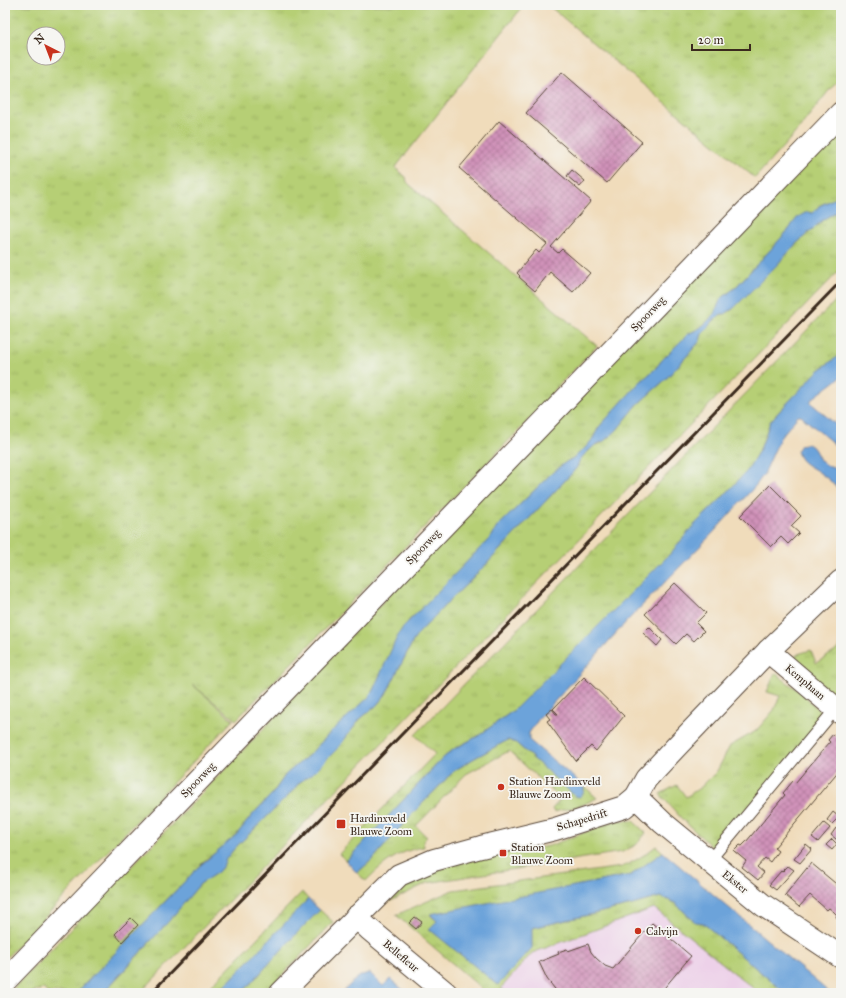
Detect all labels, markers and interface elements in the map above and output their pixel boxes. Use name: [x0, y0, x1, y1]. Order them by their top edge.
north arrow: [26, 26, 66, 66]
scale bar: [692, 26, 750, 52]
text: N: [32, 31, 48, 47]
text: 20 m: [698, 33, 724, 47]
street label: Spoorweg: [628, 293, 669, 334]
street label: Spoorweg: [403, 526, 444, 567]
street label: Kemphaan: [782, 661, 828, 703]
street label: Spoorweg: [178, 759, 219, 800]
place label: Station Hardinxveld Blauwe Zoom: [509, 775, 601, 801]
marker: Station Hardinxveld Blauwe Zoom: [496, 782, 506, 792]
street label: Schapedrift: [555, 806, 609, 834]
place label: Hardinxveld Blauwe Zoom: [350, 812, 413, 838]
marker: Hardinxveld Blauwe Zoom: [335, 818, 347, 830]
place label: Station Blauwe Zoom: [511, 841, 574, 867]
marker: Station Blauwe Zoom: [498, 848, 508, 858]
street label: Ekster: [719, 868, 751, 897]
place label: Calvijn: [646, 925, 678, 938]
marker: Calvijn: [633, 926, 643, 936]
street label: Bellefleur: [380, 937, 422, 975]

